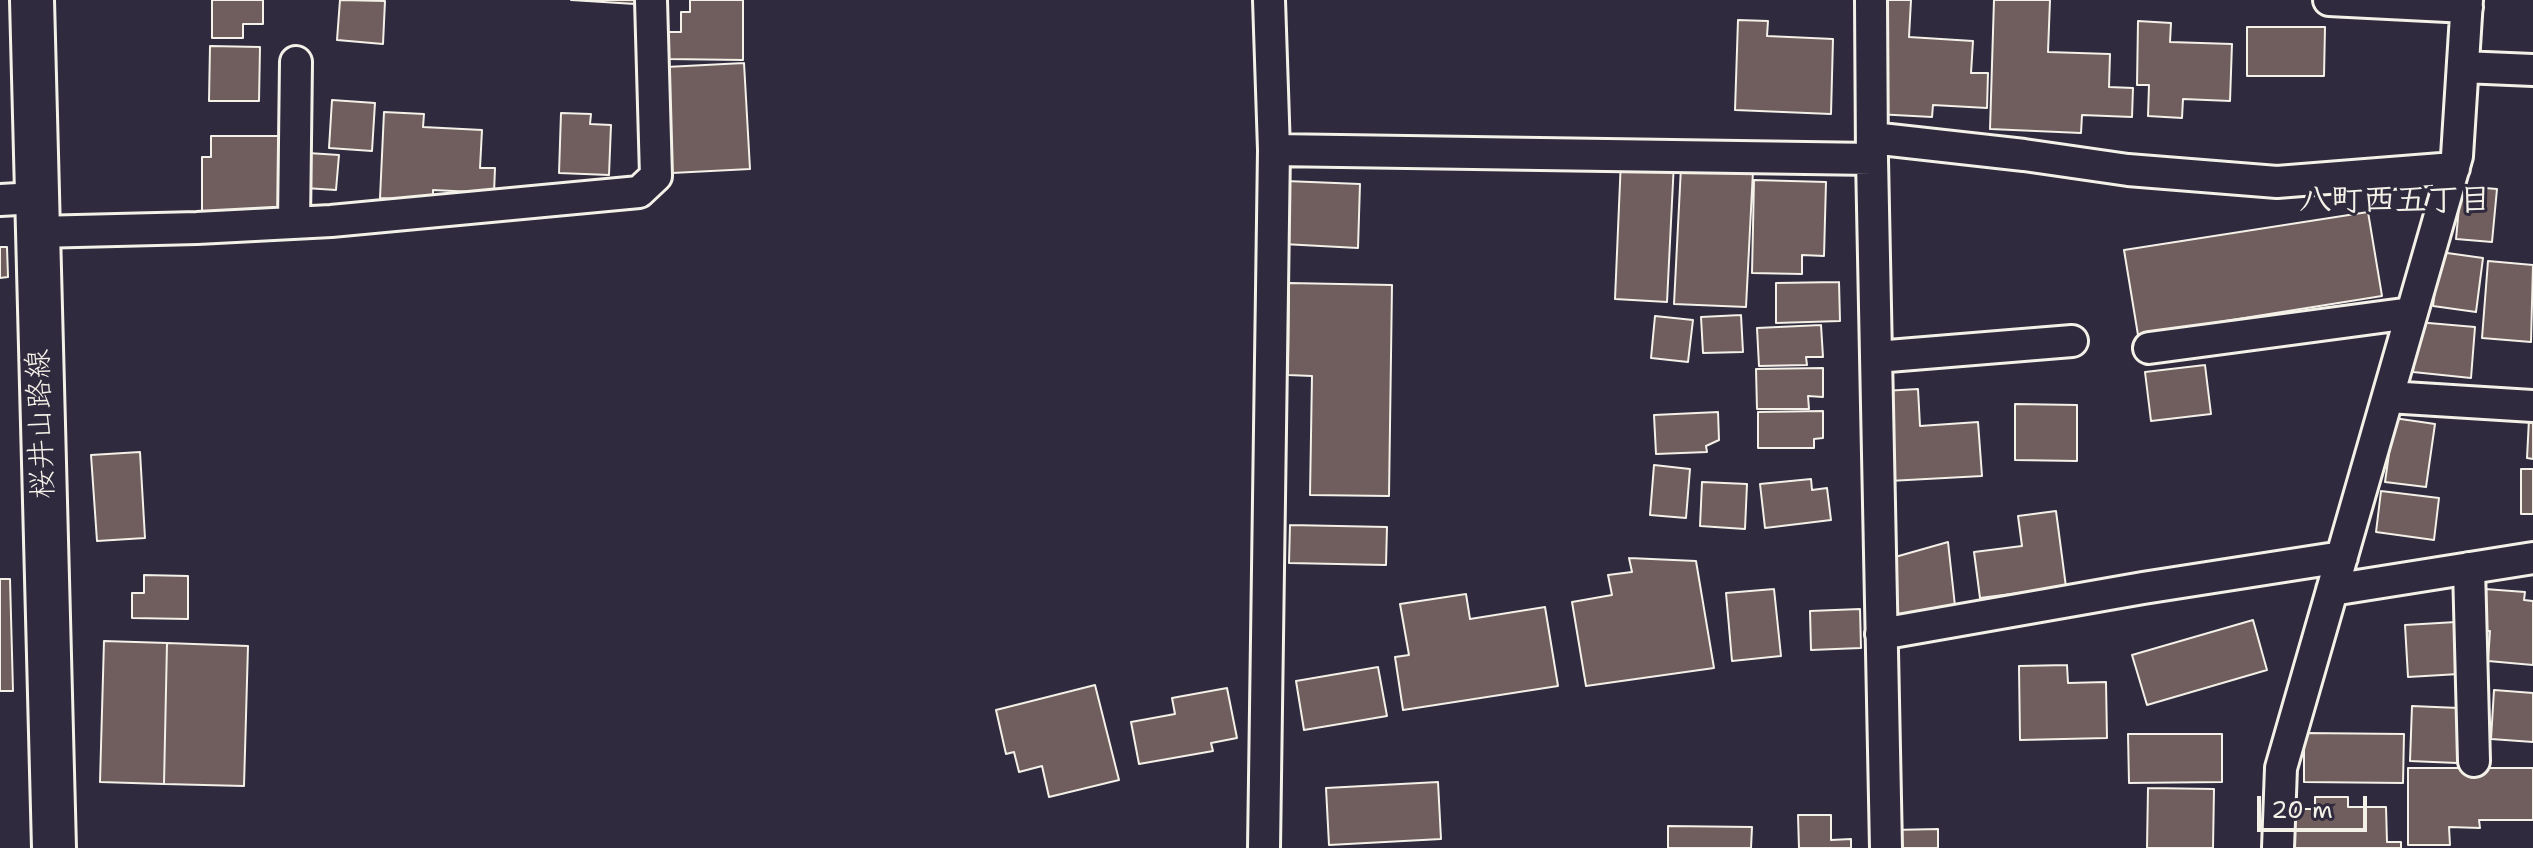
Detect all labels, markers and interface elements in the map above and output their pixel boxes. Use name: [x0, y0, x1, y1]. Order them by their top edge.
district label: 八町西五丁目: [2299, 183, 2491, 221]
street label: 桜井山路線: [21, 348, 63, 500]
scale bar: [2261, 780, 2371, 830]
text: 20 m: [2271, 794, 2333, 826]

